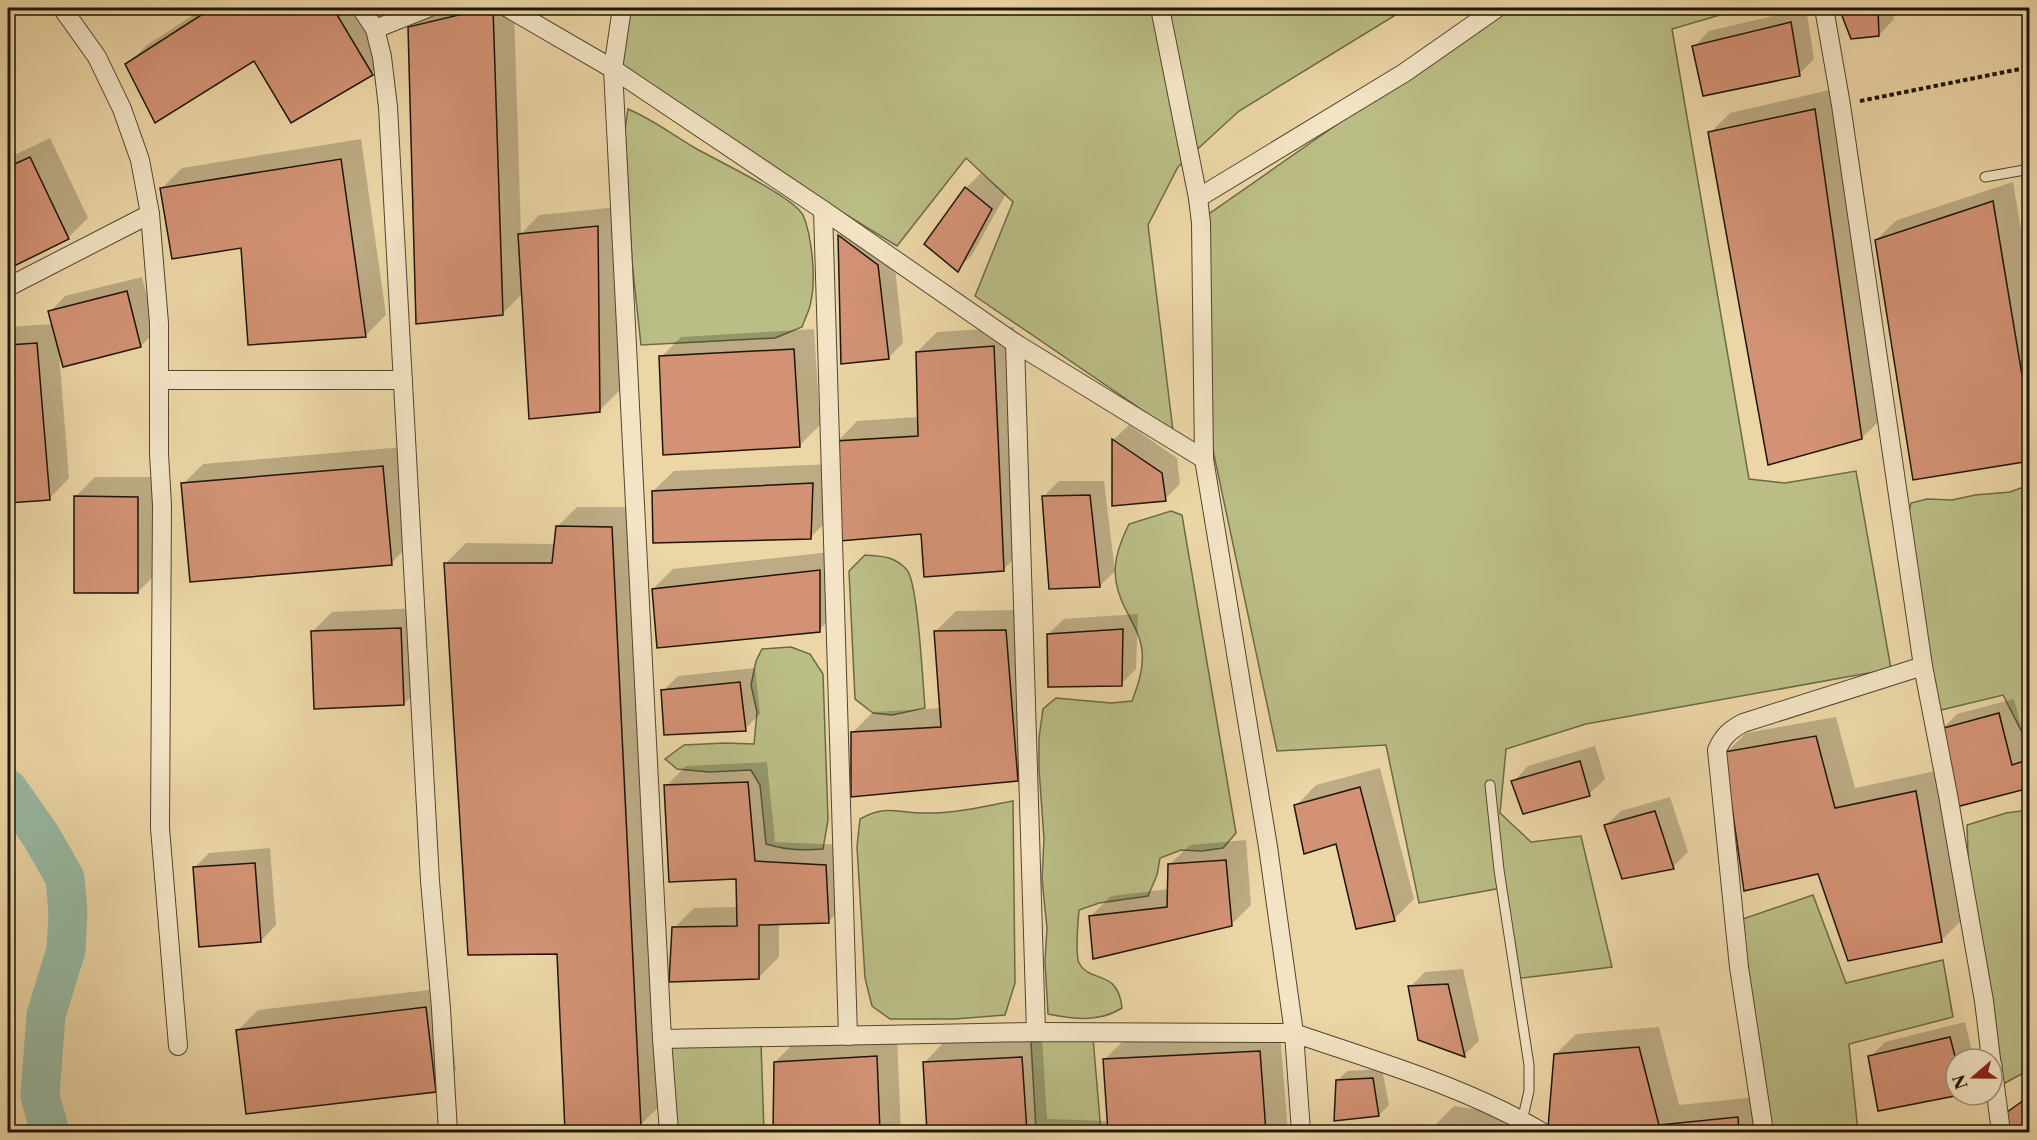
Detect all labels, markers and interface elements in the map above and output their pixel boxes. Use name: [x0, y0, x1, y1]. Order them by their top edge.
north arrow: [1944, 1047, 2004, 1107]
text: N: [1948, 1072, 1972, 1092]

